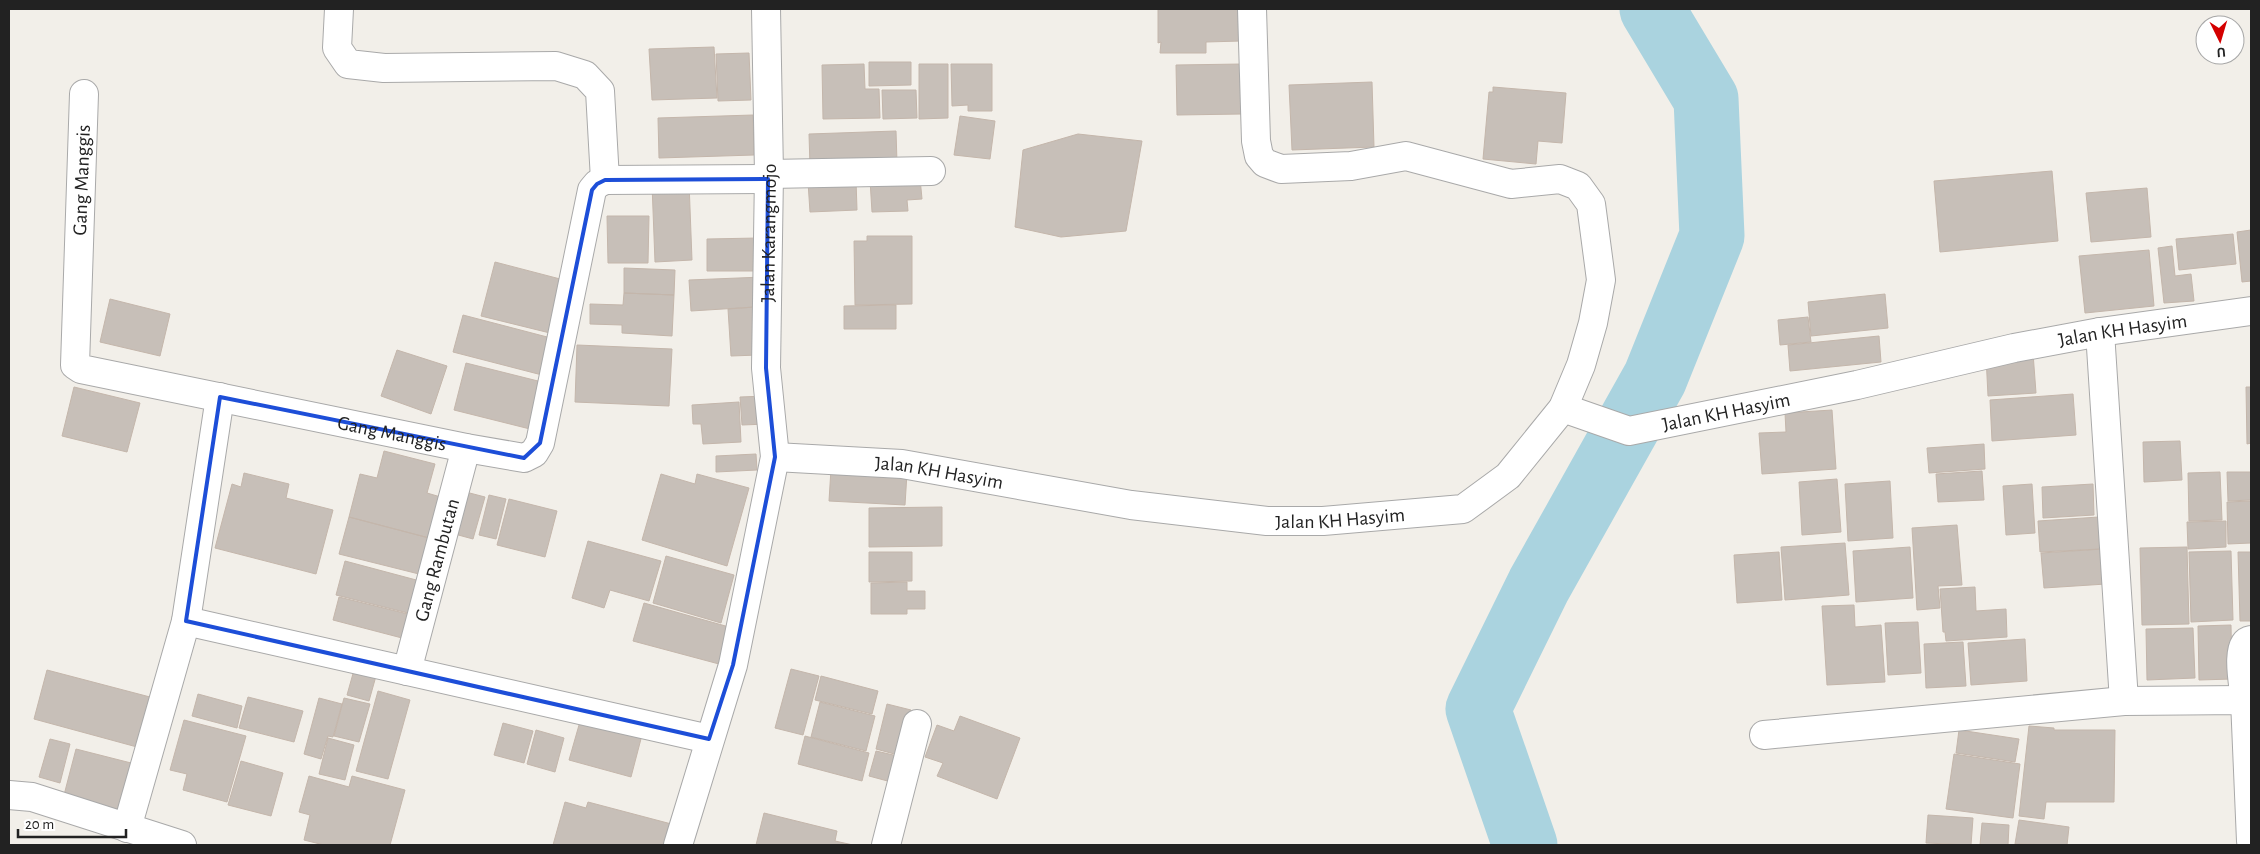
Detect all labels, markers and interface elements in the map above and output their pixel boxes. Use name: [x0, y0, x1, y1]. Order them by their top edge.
north arrow: [2195, 15, 2245, 65]
text: U: [2216, 45, 2226, 59]
street label: Gang Manggis: [70, 124, 94, 236]
street label: Jalan Karangmojo: [758, 163, 780, 302]
street label: Jalan KH Hasyim: [2057, 311, 2188, 351]
street label: Jalan KH Hasyim: [1661, 390, 1792, 435]
street label: Gang Manggis: [336, 413, 448, 455]
street label: Jalan KH Hasyim: [874, 454, 1005, 493]
street label: Gang Rambutan: [412, 496, 463, 624]
street label: Jalan KH Hasyim: [1275, 505, 1406, 532]
scale bar: [18, 806, 125, 838]
text: 20 m: [25, 817, 54, 832]

